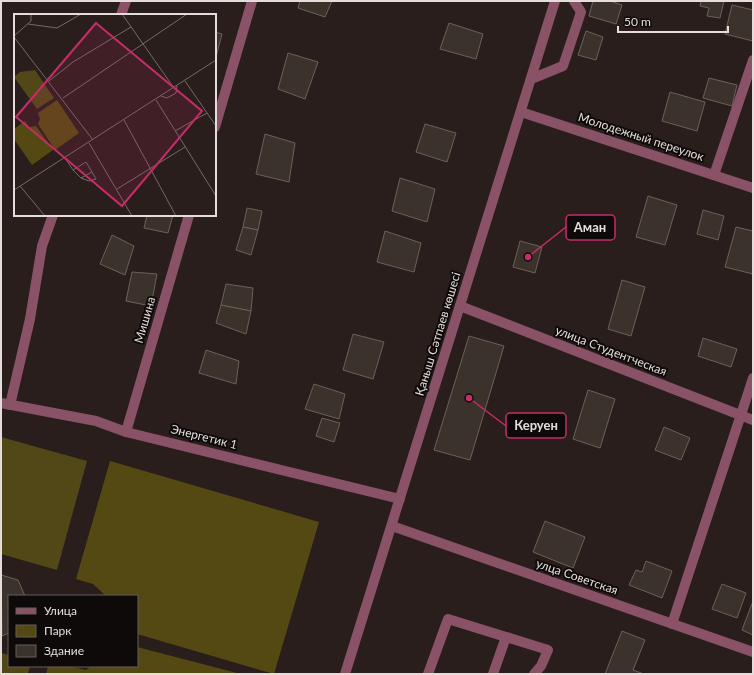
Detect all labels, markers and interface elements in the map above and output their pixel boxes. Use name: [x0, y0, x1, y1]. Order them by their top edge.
scale bar: [618, 8, 728, 34]
inset map: [14, 14, 216, 216]
text: 50 m: [624, 14, 651, 29]
street label: Молодежный переулок: [576, 109, 707, 164]
callout: Аман: [566, 215, 615, 240]
text: Аман: [573, 219, 606, 235]
street label: Қаныш Сәтпаев көшесі: [412, 270, 464, 398]
street label: Мишина: [131, 295, 158, 345]
street label: улица Студентческая: [553, 322, 669, 379]
callout: Керуен: [506, 413, 566, 438]
text: Керуен: [514, 417, 558, 433]
street label: Энергетик 1: [169, 421, 239, 452]
street label: улца Советская: [534, 556, 620, 598]
legend: [8, 595, 138, 667]
text: Улица: [44, 603, 77, 618]
text: Парк: [44, 623, 72, 638]
text: Здание: [44, 643, 84, 658]

